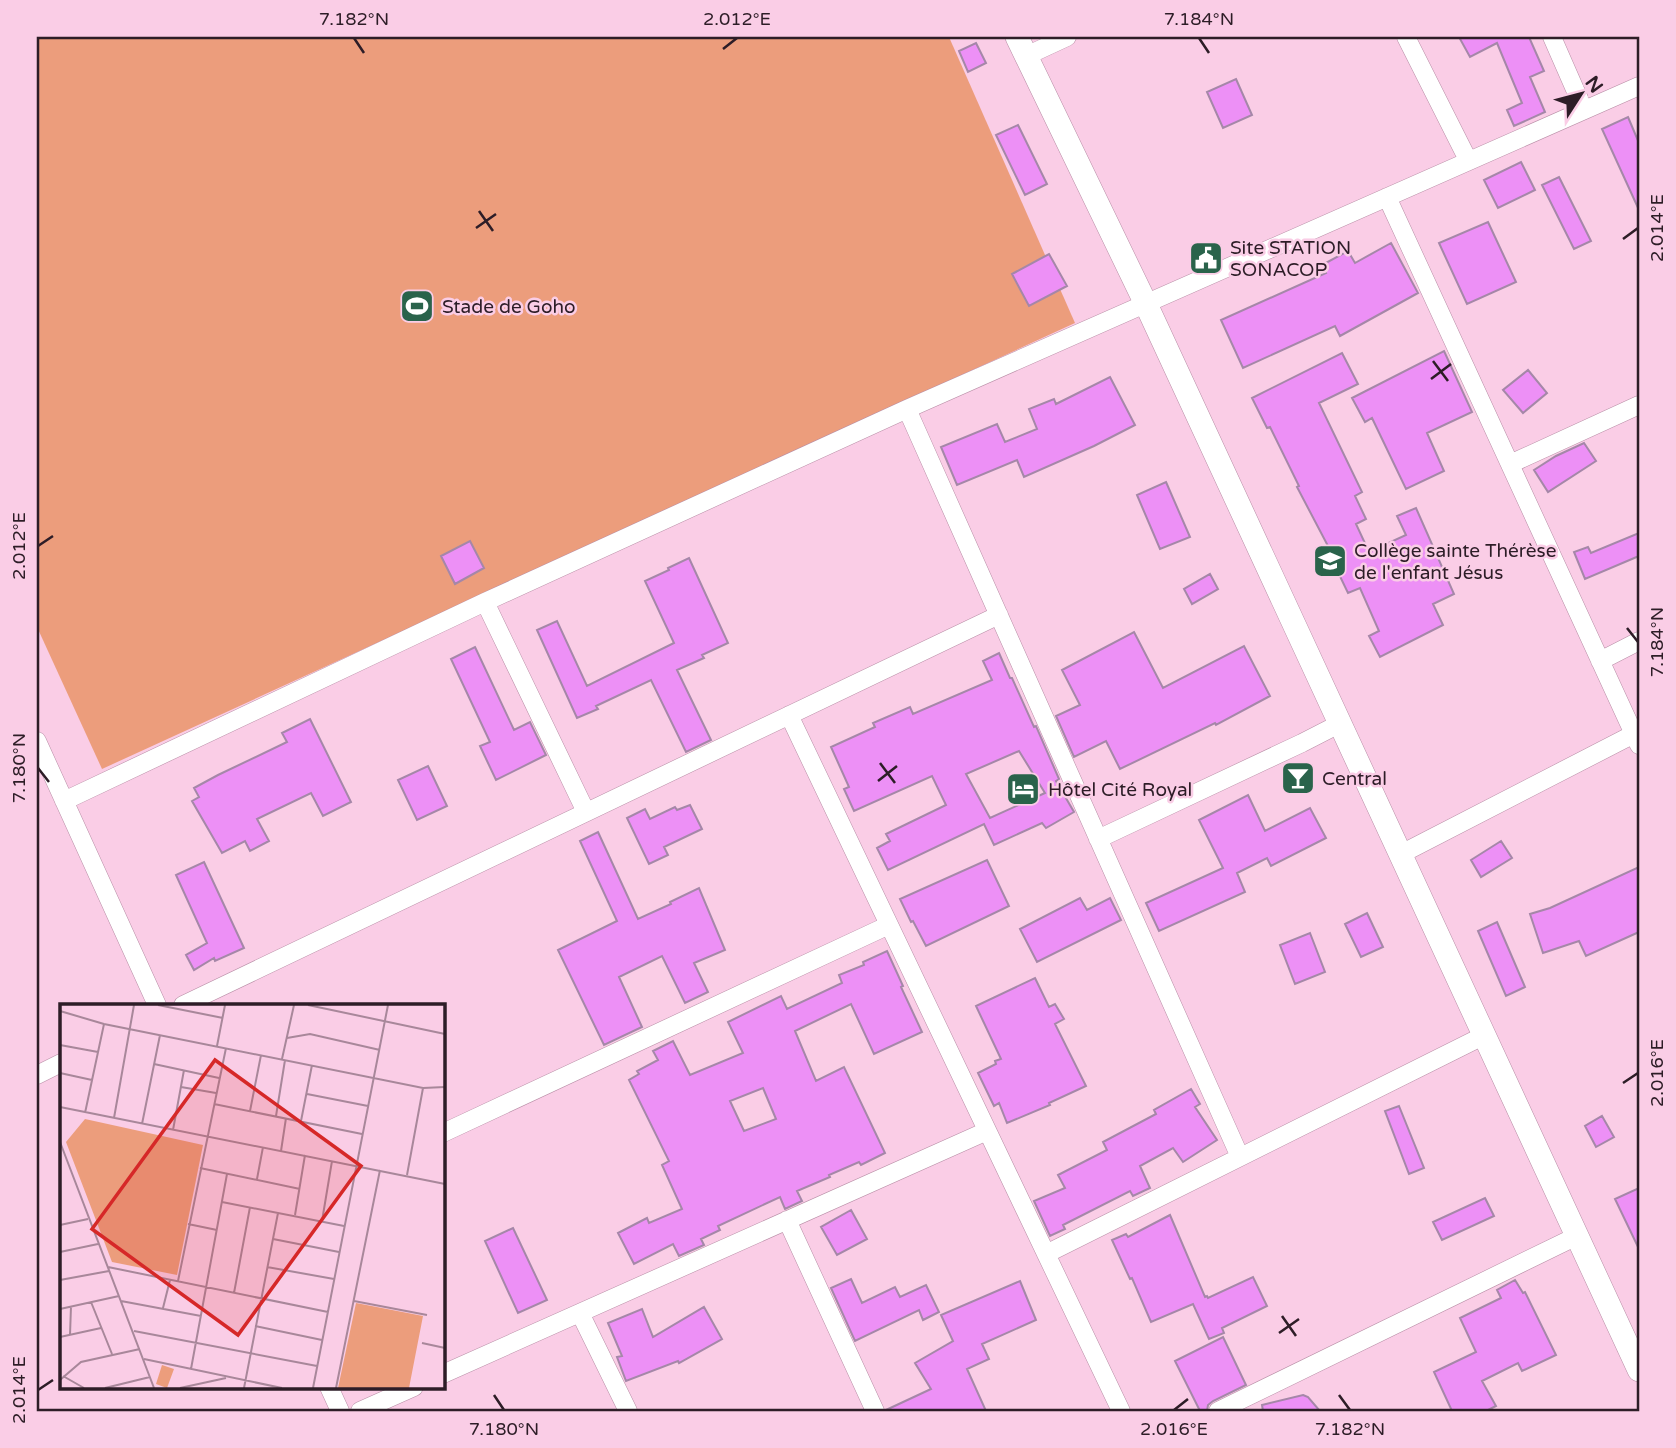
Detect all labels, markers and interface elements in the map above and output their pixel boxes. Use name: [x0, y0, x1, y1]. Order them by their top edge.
text: 7.182°N: [319, 8, 389, 30]
text: 2.012°E: [703, 8, 771, 30]
text: 7.184°N: [1164, 8, 1234, 30]
north arrow: [1546, 60, 1616, 130]
text: N: [1581, 72, 1607, 97]
text: 2.014°E: [1646, 194, 1668, 262]
place label: Site STATION SONACOP: [1230, 237, 1351, 281]
public building icon: Site STATION SONACOP: [1187, 239, 1225, 277]
sports icon: Stade de Goho: [398, 287, 436, 325]
place label: Stade de Goho: [442, 296, 576, 318]
text: 2.012°E: [8, 512, 30, 580]
place label: Collège sainte Thérèse de l'enfant Jésus: [1354, 540, 1556, 584]
school or university icon: Collège sainte Thérèse de l'enfant Jésus: [1311, 542, 1349, 580]
text: 7.184°N: [1646, 607, 1668, 677]
text: 7.180°N: [8, 733, 30, 803]
bar icon: Central: [1279, 759, 1317, 797]
place label: Central: [1322, 768, 1387, 790]
hotel icon: Hôtel Cité Royal: [1004, 770, 1042, 808]
place label: Hôtel Cité Royal: [1048, 779, 1192, 801]
inset map: [60, 1004, 444, 1388]
text: 2.016°E: [1646, 1039, 1668, 1107]
text: 2.014°E: [8, 1356, 30, 1424]
text: 7.180°N: [469, 1418, 539, 1440]
text: 2.016°E: [1140, 1418, 1208, 1440]
text: 7.182°N: [1315, 1418, 1385, 1440]

